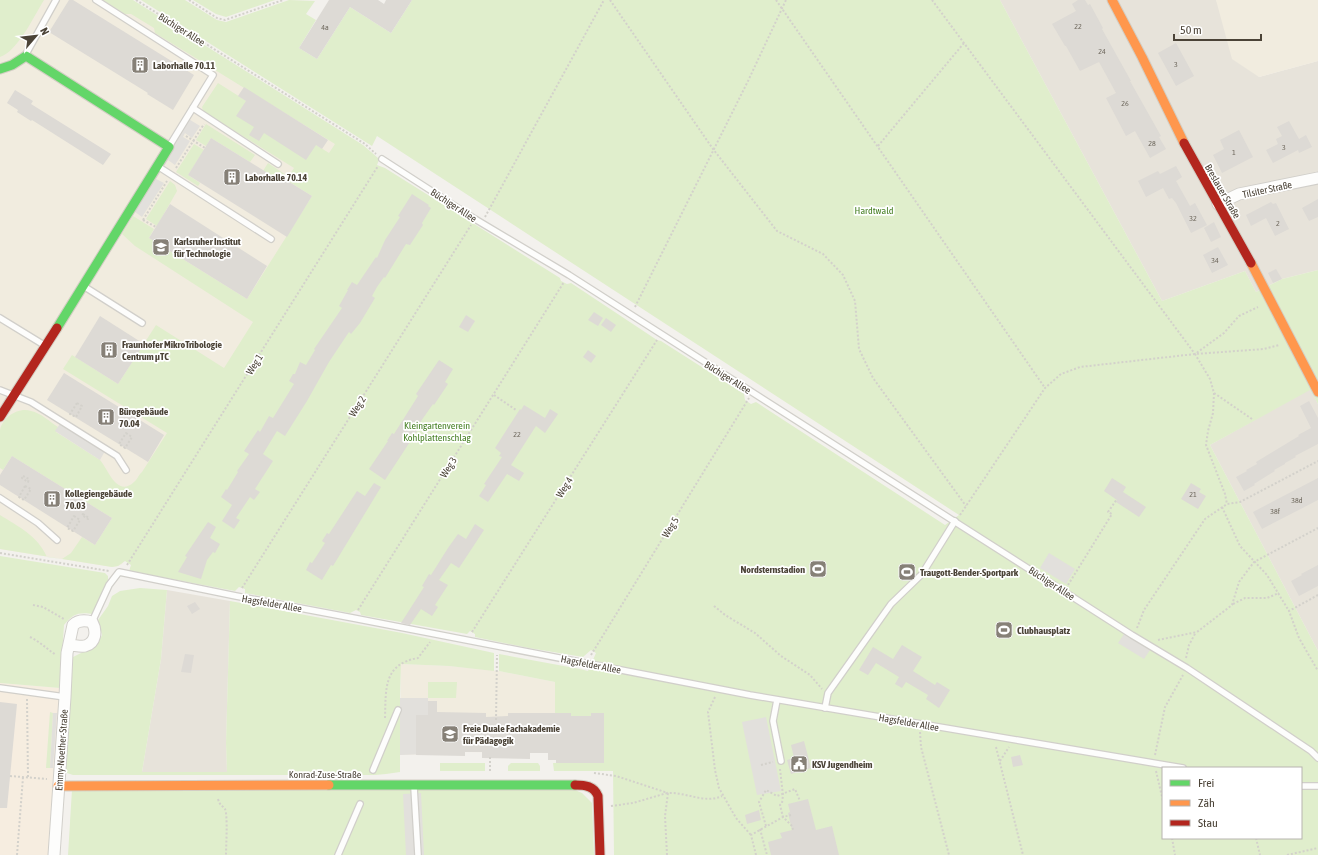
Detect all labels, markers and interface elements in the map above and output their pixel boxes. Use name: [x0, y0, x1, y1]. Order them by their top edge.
street label: Büchiger Allee: [157, 11, 207, 48]
north arrow: [16, 16, 56, 56]
scale bar: [1174, 16, 1261, 42]
house number: 22: [1074, 22, 1082, 31]
house number: 4a: [321, 23, 329, 32]
text: 50 m: [1180, 23, 1202, 37]
text: N: [38, 26, 52, 37]
house number: 24: [1098, 47, 1106, 56]
building icon: Laborhalle 70.11: [130, 55, 150, 75]
place label: Laborhalle 70.11: [153, 60, 215, 71]
house number: 3: [1174, 60, 1178, 69]
house number: 26: [1121, 99, 1129, 108]
house number: 28: [1148, 139, 1156, 148]
house number: 3: [1282, 143, 1286, 152]
house number: 1: [1232, 148, 1236, 157]
street label: Breslauer Straße: [1203, 162, 1243, 221]
building icon: Laborhalle 70.14: [222, 167, 242, 187]
place label: Laborhalle 70.14: [245, 172, 307, 183]
street label: Tilsiter Straße: [1241, 179, 1293, 200]
street label: Büchiger Allee: [429, 187, 479, 225]
park label: Hardtwald: [855, 205, 894, 216]
house number: 32: [1189, 214, 1197, 223]
house number: 2: [1276, 219, 1280, 228]
place label: Karlsruher Institut für Technologie: [173, 236, 241, 259]
school or university icon: Karlsruher Institut für Technologie: [151, 237, 171, 257]
house number: 34: [1211, 256, 1219, 265]
place label: Fraunhofer MikroTribologie Centrum µTC: [122, 339, 222, 362]
building icon: Fraunhofer MikroTribologie Centrum µTC: [99, 340, 119, 360]
street label: Weg 1: [244, 352, 265, 376]
street label: Büchiger Allee: [703, 359, 753, 396]
street label: Weg 2: [347, 394, 368, 418]
place label: Bürogebäude 70.04: [119, 406, 169, 429]
building icon: Bürogebäude 70.04: [96, 407, 116, 427]
park label: Kleingartenverein Kohlplattenschlag: [403, 420, 472, 443]
house number: 22: [513, 430, 521, 439]
street label: Weg 3: [438, 455, 459, 479]
street label: Weg 4: [554, 475, 575, 499]
place label: Kollegiengebäude 70.03: [65, 488, 133, 511]
building icon: Kollegiengebäude 70.03: [42, 489, 62, 509]
house number: 21: [1189, 490, 1197, 499]
house number: 38d: [1291, 496, 1303, 505]
house number: 38f: [1270, 507, 1281, 516]
street label: Weg 5: [660, 515, 681, 539]
sports icon: Nordsternstadion: [808, 559, 828, 579]
sports icon: Traugott-Bender-Sportpark: [897, 562, 917, 582]
place label: Nordsternstadion: [740, 564, 805, 575]
street label: Büchiger Allee: [1027, 565, 1077, 603]
place label: Traugott-Bender-Sportpark: [920, 567, 1019, 578]
street label: Hagsfelder Allee: [241, 593, 303, 614]
sports icon: Clubhausplatz: [994, 620, 1014, 640]
place label: Clubhausplatz: [1017, 625, 1071, 636]
street label: Hagsfelder Allee: [560, 653, 622, 676]
street label: Emmy-Noether-Straße: [53, 708, 70, 791]
street label: Hagsfelder Allee: [878, 712, 940, 733]
place label: Freie Duale Fachakademie für Pädagogik: [462, 723, 561, 746]
school or university icon: Freie Duale Fachakademie für Pädagogik: [440, 724, 460, 744]
public building icon: KSV Jugendheim: [789, 754, 809, 774]
place label: KSV Jugendheim: [812, 759, 873, 770]
legend: [1162, 767, 1302, 839]
street label: Konrad-Zuse-Straße: [289, 769, 362, 780]
text: Frei: [1198, 776, 1214, 790]
text: Zäh: [1198, 796, 1215, 810]
text: Stau: [1198, 816, 1218, 830]

